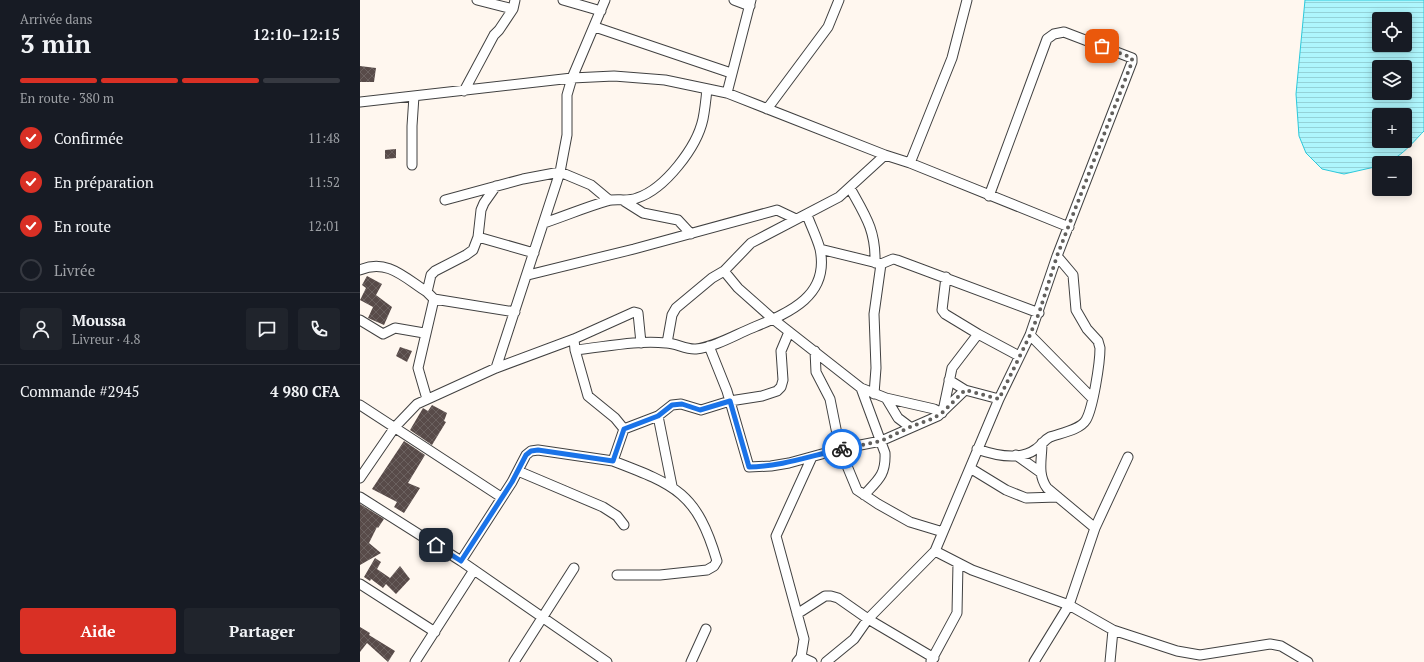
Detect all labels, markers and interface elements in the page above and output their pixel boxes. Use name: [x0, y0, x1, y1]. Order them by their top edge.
text: Arrivée dans: [20, 10, 93, 28]
map controls: [1372, 12, 1412, 196]
button: locate: [1372, 12, 1412, 52]
text: 12:10–12:15: [253, 24, 340, 44]
text: 3 min: [20, 26, 91, 60]
pin: [1085, 29, 1119, 63]
icon: bag: [1091, 35, 1113, 57]
button: layers: [1372, 60, 1412, 100]
text: En route · 380 m: [20, 89, 114, 107]
button: +: [1372, 108, 1412, 148]
icon: check: [20, 127, 42, 149]
text: Confirmée: [54, 128, 123, 148]
text: 11:48: [308, 129, 340, 147]
button: −: [1372, 156, 1412, 196]
icon: check: [20, 171, 42, 193]
text: En préparation: [54, 172, 154, 192]
text: 11:52: [308, 173, 340, 191]
icon: check: [20, 215, 42, 237]
text: En route: [54, 216, 111, 236]
text: 12:01: [308, 217, 340, 235]
text: Livrée: [54, 260, 95, 280]
button: person: [20, 308, 62, 350]
button: chat: [246, 308, 288, 350]
button: phone: [298, 308, 340, 350]
text: Moussa: [72, 310, 126, 330]
text: Livreur · 4.8: [72, 330, 141, 348]
text: Commande #2945: [20, 381, 139, 401]
text: 4 980 CFA: [270, 381, 340, 401]
courier: [822, 429, 862, 469]
icon: bike: [831, 438, 853, 460]
pin: [419, 528, 453, 562]
icon: home: [425, 534, 447, 556]
button: Aide: [20, 608, 176, 654]
button: Partager: [184, 608, 340, 654]

